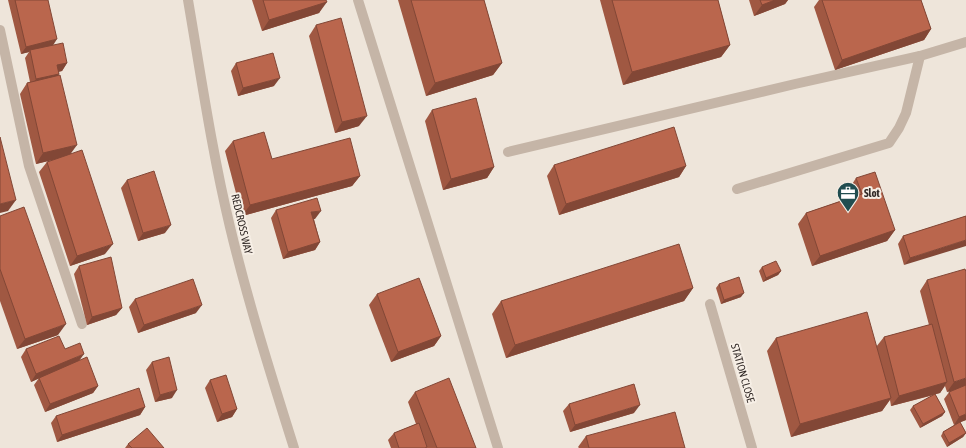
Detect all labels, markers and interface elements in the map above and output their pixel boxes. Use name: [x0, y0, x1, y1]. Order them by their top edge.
office icon: Slot: [835, 180, 861, 213]
place label: Slot: [864, 187, 881, 199]
street label: REDCROSS WAY: [229, 193, 255, 255]
street label: STATION CLOSE: [729, 342, 757, 404]

